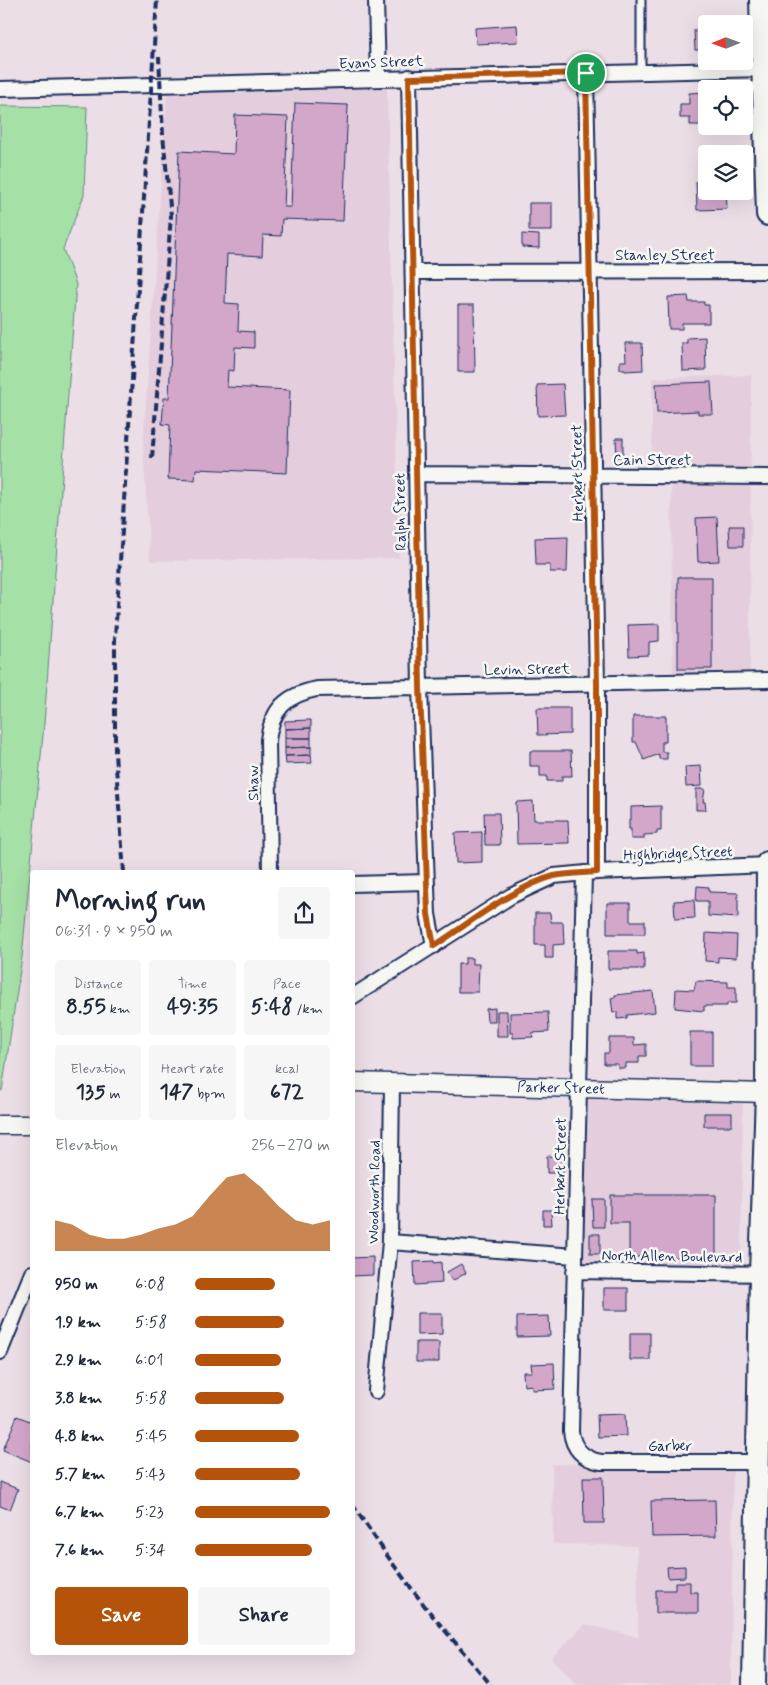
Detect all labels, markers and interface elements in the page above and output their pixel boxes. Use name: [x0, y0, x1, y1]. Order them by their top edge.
north arrow: [698, 15, 752, 70]
map controls: [698, 15, 753, 200]
street label: Evans Street: [339, 52, 424, 74]
pin: [565, 52, 607, 94]
icon: arrive: [572, 59, 600, 87]
button: locate: [698, 80, 753, 135]
button: layers: [698, 145, 753, 200]
street label: Stanley Street: [615, 246, 715, 266]
street label: Herbert Street: [567, 424, 589, 522]
street label: Cain Street: [613, 451, 691, 471]
street label: Ralph Street: [390, 472, 412, 551]
street label: Levin Street: [484, 659, 570, 681]
street label: Shaw: [244, 765, 264, 801]
street label: Highbridge Street: [623, 842, 734, 867]
text: Morning run: [55, 883, 206, 920]
button: share: [278, 887, 330, 939]
text: 06:31 · 9 × 950 m: [55, 921, 173, 942]
text: Distance: [74, 975, 123, 993]
text: Time: [178, 975, 207, 993]
text: Pace: [273, 975, 301, 993]
text: 8.55: [66, 993, 106, 1021]
text: 49:35: [167, 993, 218, 1021]
text: 5:48: [251, 993, 293, 1021]
text: km: [106, 1000, 130, 1018]
text: /km: [293, 1000, 323, 1018]
text: Elevation: [71, 1060, 126, 1078]
text: Heart rate: [161, 1060, 224, 1078]
text: kcal: [275, 1060, 299, 1078]
street label: Parker Street: [517, 1077, 605, 1100]
text: 135: [76, 1078, 106, 1106]
text: 147: [160, 1078, 193, 1106]
text: 672: [270, 1078, 304, 1106]
text: m: [106, 1085, 121, 1103]
text: bpm: [193, 1085, 225, 1103]
street label: Herbert Street: [550, 1117, 572, 1215]
text: Elevation: [55, 1135, 118, 1156]
text: 256–270 m: [251, 1135, 330, 1156]
street label: Woodworth Road: [364, 1140, 386, 1244]
street label: North Allen Boulevard: [601, 1246, 743, 1268]
text: 950 m: [55, 1274, 98, 1295]
text: 6:08: [135, 1274, 165, 1295]
text: 1.9 km: [55, 1312, 101, 1333]
text: 5:58: [135, 1312, 167, 1333]
text: 2.9 km: [55, 1350, 102, 1371]
text: 6:01: [135, 1350, 163, 1371]
text: 3.8 km: [55, 1388, 102, 1409]
text: 5:58: [135, 1388, 167, 1409]
text: 4.8 km: [55, 1426, 104, 1447]
text: 5:45: [135, 1426, 167, 1447]
street label: Garber: [648, 1437, 692, 1457]
text: 5.7 km: [55, 1464, 105, 1485]
text: 5:43: [135, 1464, 165, 1485]
text: 6.7 km: [55, 1502, 104, 1523]
text: 5:23: [135, 1502, 163, 1523]
text: 7.6 km: [55, 1540, 104, 1561]
text: 5:34: [135, 1540, 166, 1561]
button: Save: [55, 1587, 188, 1645]
button: Share: [198, 1587, 330, 1645]

